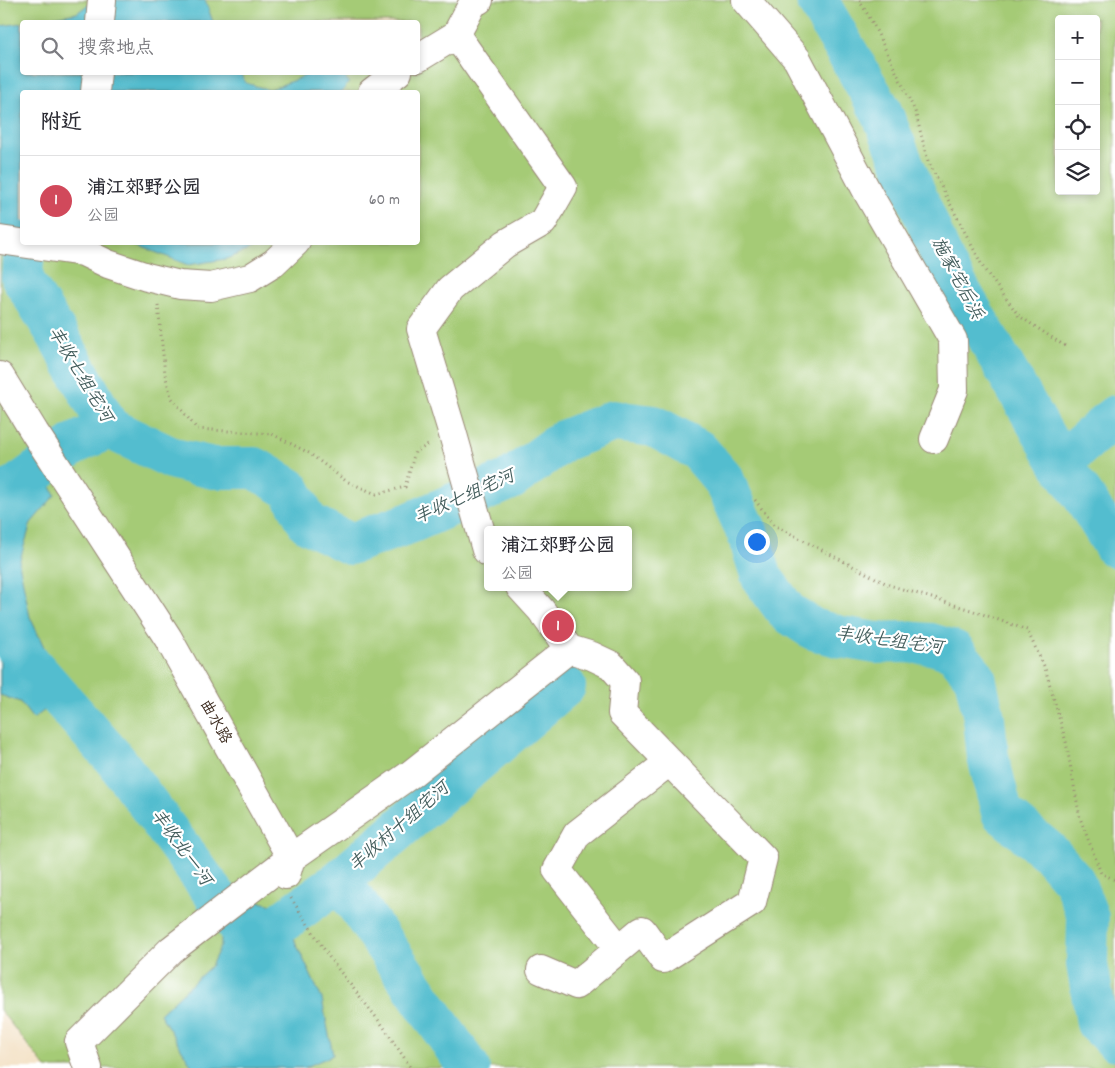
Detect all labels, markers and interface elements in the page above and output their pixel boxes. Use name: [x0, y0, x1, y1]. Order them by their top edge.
map controls: [1055, 15, 1100, 195]
button: +: [1055, 15, 1100, 60]
search box: [20, 20, 420, 75]
icon: search: [38, 34, 66, 62]
text: 搜索地点: [78, 36, 154, 63]
button: −: [1055, 60, 1100, 105]
button: locate: [1055, 105, 1100, 150]
text: 附近: [40, 109, 82, 139]
button: layers: [1055, 150, 1100, 195]
text: 浦江郊野公园: [87, 176, 201, 203]
text: 1: [54, 189, 58, 212]
text: 60 m: [369, 189, 400, 212]
text: 公园: [87, 205, 119, 228]
water label: 施家宅后浜: [924, 233, 989, 325]
water label: 丰收七组宅河: [40, 322, 119, 430]
water label: 丰收七组宅河: [411, 463, 522, 531]
popup: [484, 526, 632, 591]
your location: [744, 529, 770, 555]
text: 浦江郊野公园: [501, 534, 615, 561]
text: 公园: [501, 563, 533, 586]
pin: 1: [542, 607, 574, 645]
water label: 丰收七组宅河: [834, 622, 947, 662]
street label: 曲水路: [193, 695, 237, 749]
water label: 丰收村十组宅河: [344, 775, 458, 879]
water label: 丰收北一河: [143, 804, 218, 894]

